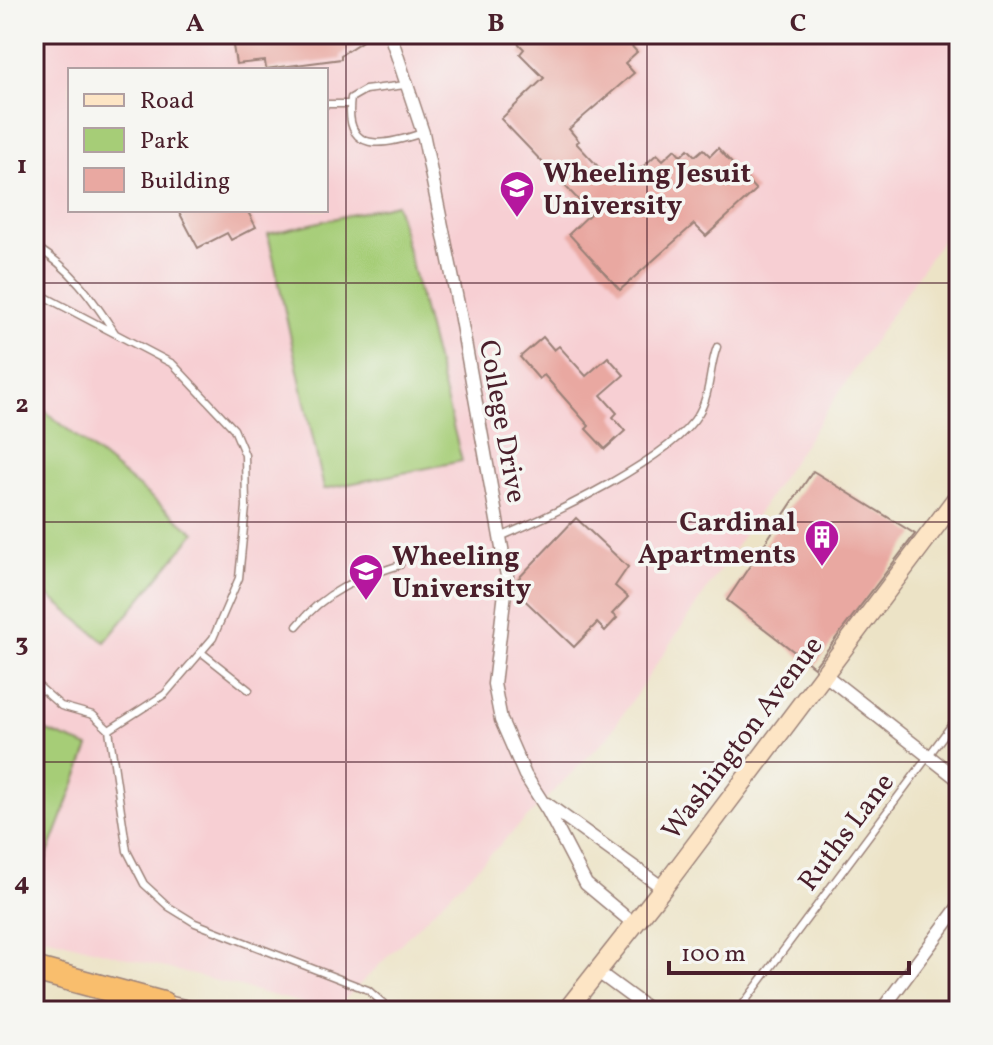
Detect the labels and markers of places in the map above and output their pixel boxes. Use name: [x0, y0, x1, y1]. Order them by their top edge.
place label: Wheeling Jesuit University: [543, 155, 751, 226]
school or university icon: Wheeling Jesuit University: [498, 169, 536, 219]
place label: Cardinal Apartments: [638, 504, 796, 575]
building icon: Cardinal Apartments: [803, 518, 841, 568]
place label: Wheeling University: [392, 538, 531, 609]
school or university icon: Wheeling University: [347, 552, 385, 602]

